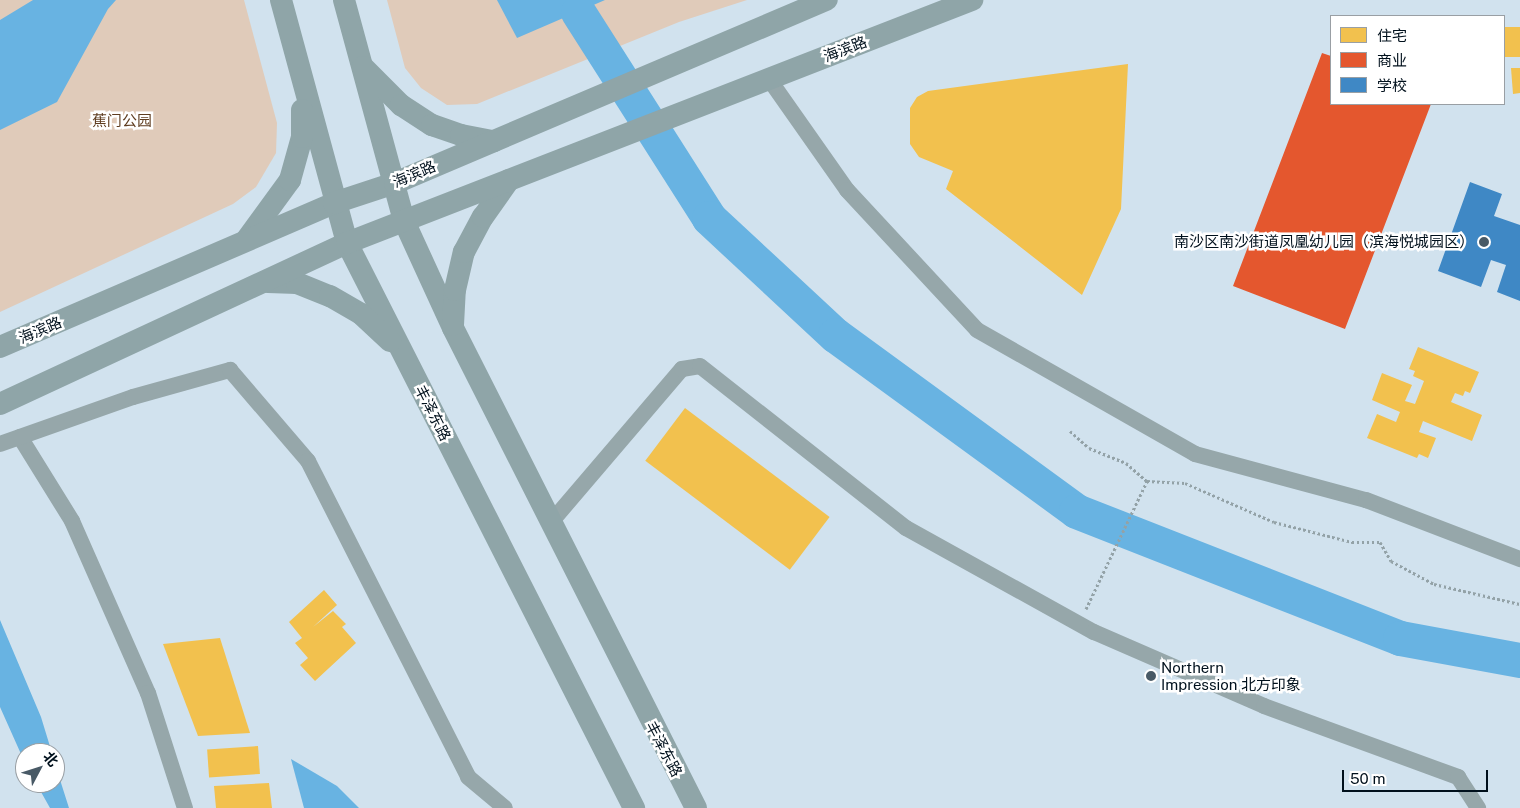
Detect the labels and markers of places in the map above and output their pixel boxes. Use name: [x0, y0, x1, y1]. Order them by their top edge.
place label: 南沙区南沙街道凤凰幼儿园（滨海悦城园区）: [1174, 233, 1474, 251]
marker: 南沙区南沙街道凤凰幼儿园（滨海悦城园区）: [1478, 236, 1490, 248]
place label: Northern Impression 北方印象: [1161, 658, 1301, 693]
marker: Northern Impression 北方印象: [1145, 670, 1157, 682]

